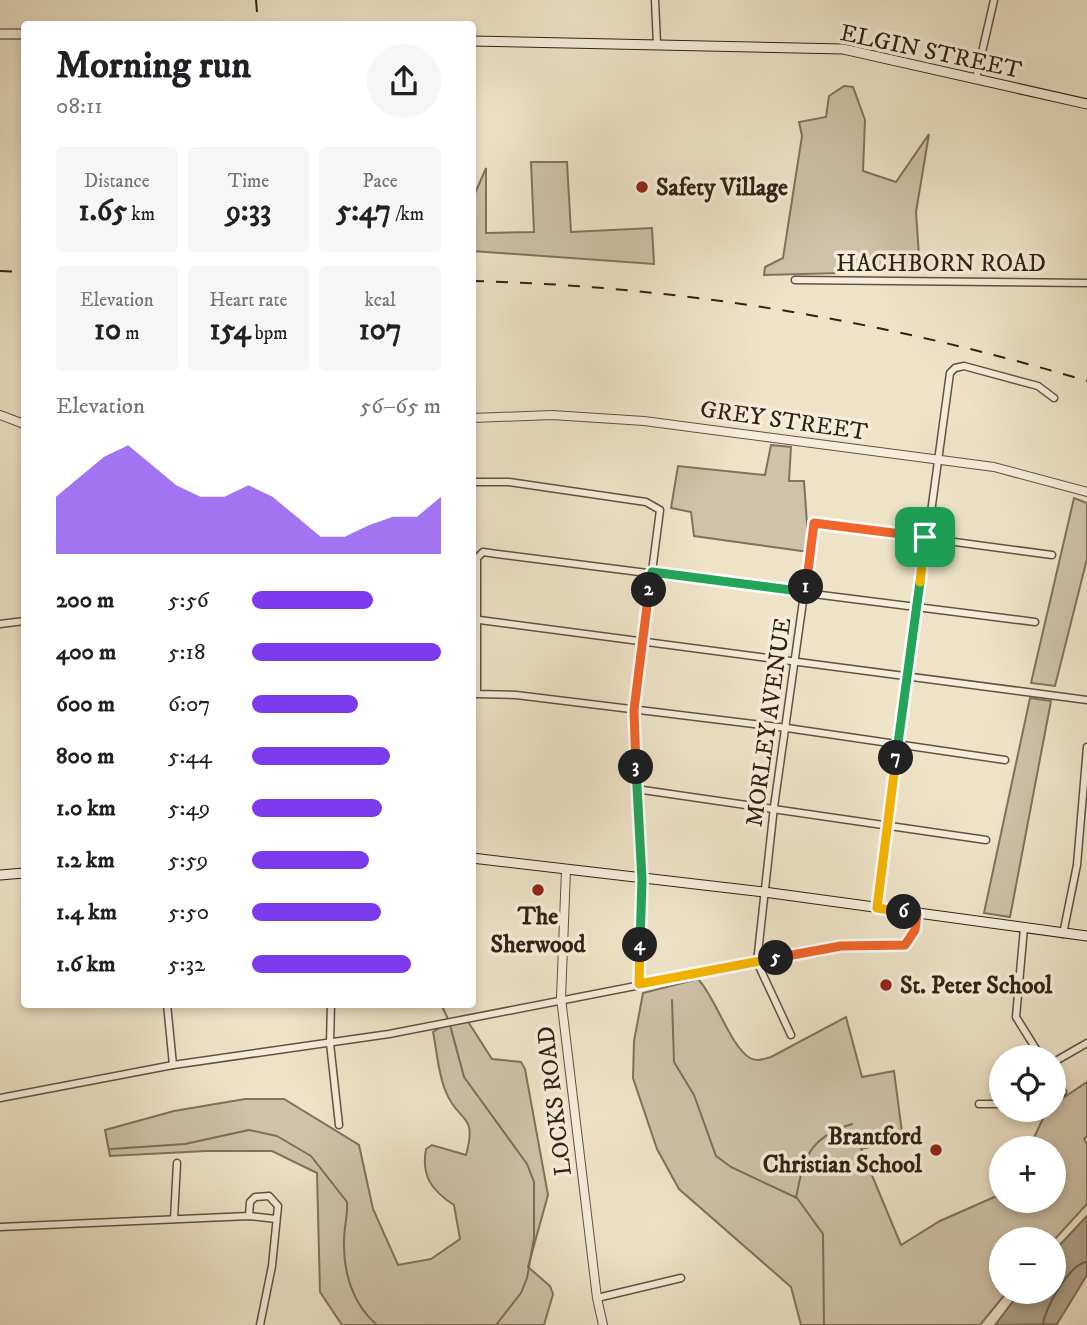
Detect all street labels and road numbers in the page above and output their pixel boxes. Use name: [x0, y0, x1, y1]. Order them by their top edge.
street label: ELGIN STREET: [837, 18, 1024, 86]
street label: HACHBORN ROAD: [836, 249, 1046, 279]
street label: GREY STREET: [698, 394, 870, 448]
street label: MORLEY AVENUE: [739, 616, 799, 829]
street label: LOCKS ROAD: [531, 1024, 579, 1177]

